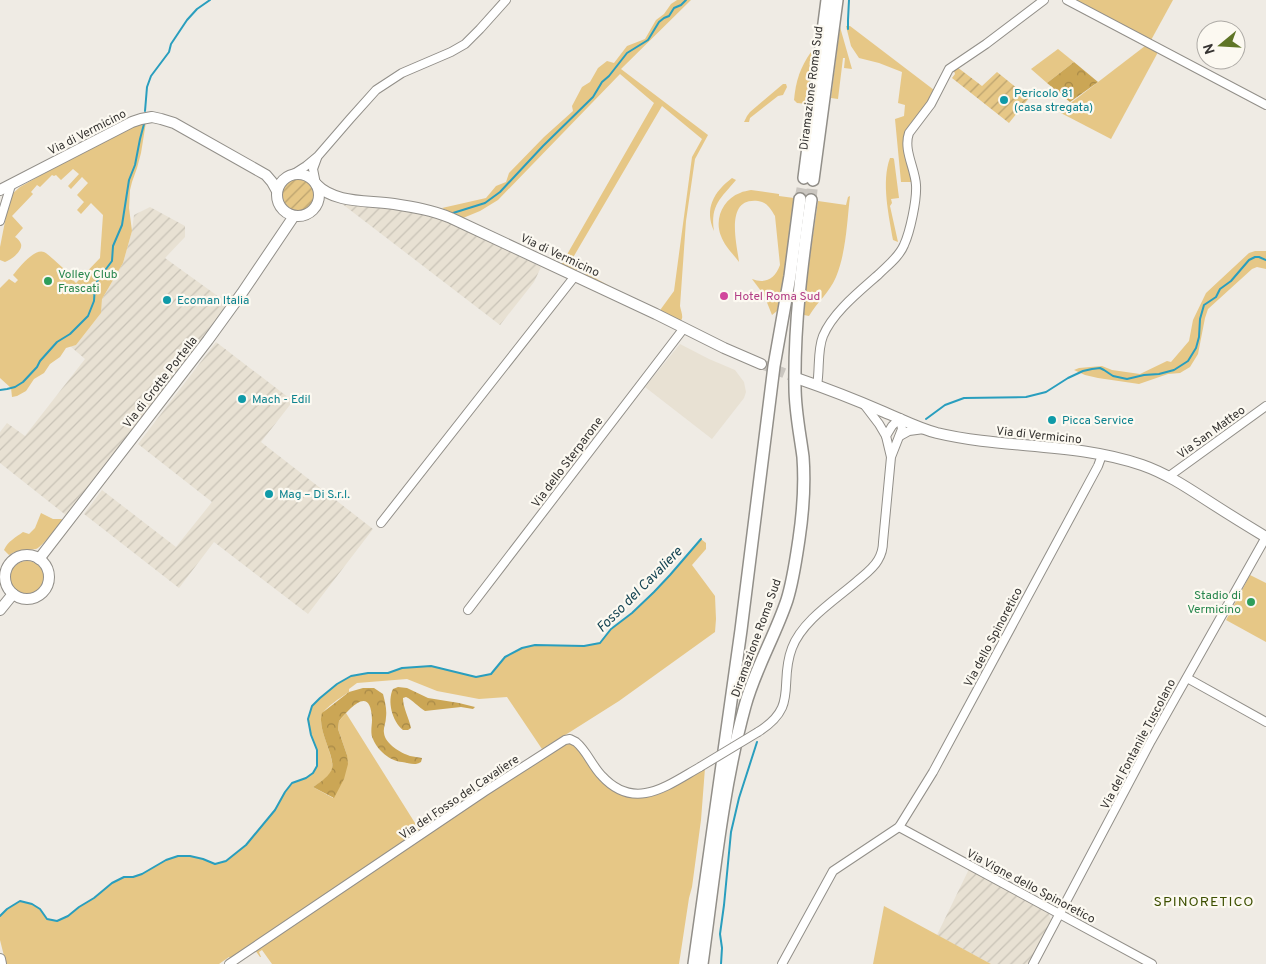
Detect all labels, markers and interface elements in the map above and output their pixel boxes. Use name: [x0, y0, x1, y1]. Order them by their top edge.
north arrow: [1196, 20, 1246, 70]
street label: Diramazione Roma Sud: [796, 25, 828, 151]
text: N: [1200, 41, 1220, 56]
place label: Pericolo 81 (casa stregata): [1014, 86, 1093, 116]
marker: Pericolo 81 (casa stregata): [998, 94, 1010, 106]
street label: Via di Vermicino: [46, 106, 130, 160]
street label: Via di Vermicino: [517, 231, 602, 281]
place label: Volley Club Frascati: [58, 267, 118, 297]
marker: Volley Club Frascati: [42, 275, 54, 287]
place label: Hotel Roma Sud: [734, 289, 820, 305]
marker: Hotel Roma Sud: [718, 290, 730, 302]
place label: Ecoman Italia: [177, 293, 249, 309]
marker: Ecoman Italia: [161, 294, 173, 306]
street label: Via di Grotte Portella: [120, 333, 202, 432]
place label: Mach - Edil: [252, 392, 311, 408]
marker: Mach - Edil: [236, 393, 248, 405]
street label: Via San Matteo: [1174, 402, 1249, 463]
place label: Picca Service: [1062, 413, 1134, 429]
street label: Via dello Sterparone: [528, 414, 607, 511]
marker: Picca Service: [1046, 414, 1058, 426]
street label: Via di Vermicino: [995, 424, 1083, 448]
place label: Mag – Di S.r.l.: [279, 487, 350, 503]
marker: Mag – Di S.r.l.: [263, 488, 275, 500]
water label: Fosso del Cavaliere: [594, 543, 687, 637]
street label: Diramazione Roma Sud: [728, 577, 786, 700]
street label: Via dello Spinoretico: [961, 585, 1027, 690]
place label: Stadio di Vermicino: [1187, 588, 1241, 618]
marker: Stadio di Vermicino: [1245, 596, 1257, 608]
street label: Via del Fontanile Tuscolano: [1098, 676, 1180, 813]
street label: Via del Fosso del Cavaliere: [397, 752, 523, 844]
street label: Via Vigne dello Spinoretico: [963, 846, 1098, 928]
district label: SPINORETICO: [1154, 894, 1254, 911]

